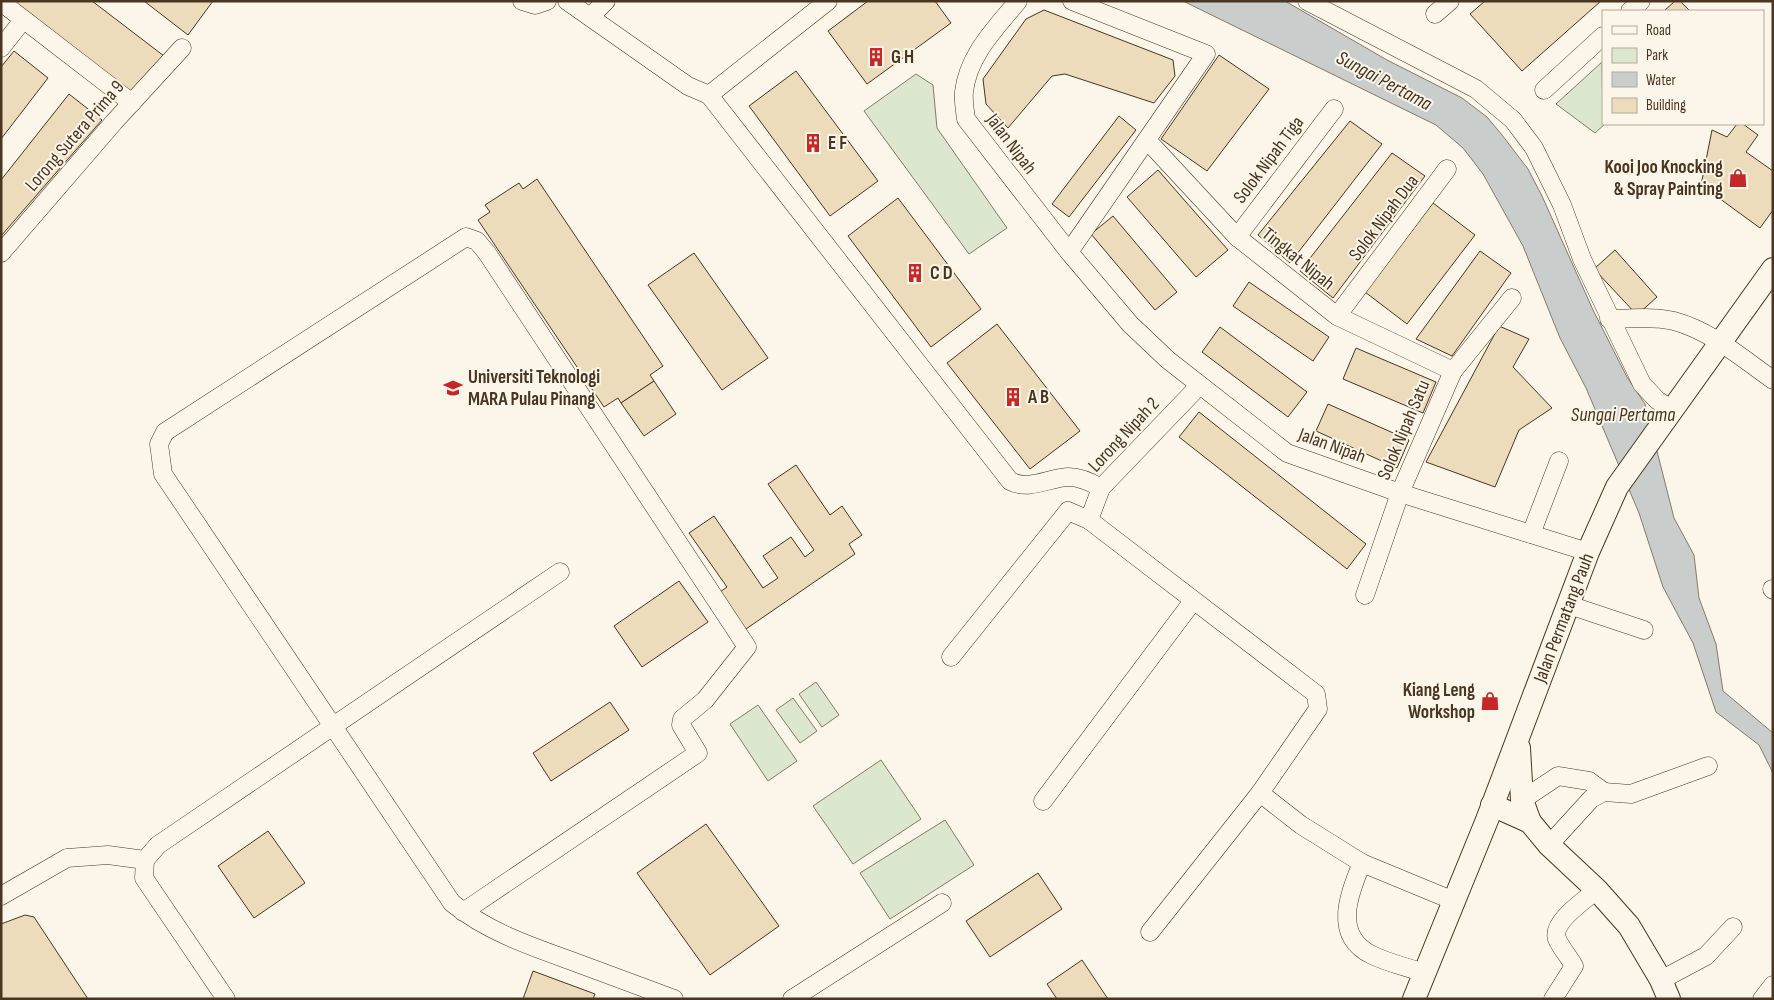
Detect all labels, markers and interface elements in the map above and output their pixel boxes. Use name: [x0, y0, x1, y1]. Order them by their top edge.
legend: [1602, 10, 1764, 125]
text: Road: [1646, 21, 1671, 40]
building icon: G H: [865, 46, 887, 68]
place label: G H: [891, 46, 914, 69]
water label: Sungai Pertama: [1332, 46, 1436, 116]
text: Park: [1646, 46, 1668, 65]
text: Water: [1646, 71, 1677, 90]
street label: Lorong Sutera Prima 9: [21, 76, 129, 196]
text: Building: [1646, 96, 1686, 115]
street label: Jalan Nipah: [980, 108, 1041, 179]
street label: Solok Nipah Tiga: [1229, 112, 1309, 208]
building icon: E F: [802, 132, 824, 154]
place label: E F: [828, 132, 847, 155]
place label: Kooi Joo Knocking & Spray Painting: [1604, 156, 1723, 201]
shop icon: Kooi Joo Knocking & Spray Painting: [1727, 167, 1749, 189]
street label: Solok Nipah Dua: [1344, 170, 1424, 266]
street label: Tingkat Nipah: [1257, 223, 1339, 295]
building icon: C D: [904, 262, 926, 284]
place label: C D: [930, 262, 953, 285]
place label: Universiti Teknologi MARA Pulau Pinang: [468, 366, 600, 411]
school or university icon: Universiti Teknologi MARA Pulau Pinang: [442, 377, 464, 399]
street label: Solok Nipah Satu: [1373, 377, 1435, 483]
building icon: A B: [1002, 386, 1024, 408]
place label: A B: [1027, 386, 1049, 409]
street label: Lorong Nipah 2: [1084, 393, 1164, 477]
water label: Sungai Pertama: [1571, 403, 1675, 427]
street label: Jalan Nipah: [1294, 423, 1369, 469]
street label: Jalan Permatang Pauh: [1528, 550, 1599, 687]
place label: Kiang Leng Workshop: [1403, 679, 1475, 724]
shop icon: Kiang Leng Workshop: [1479, 690, 1501, 712]

